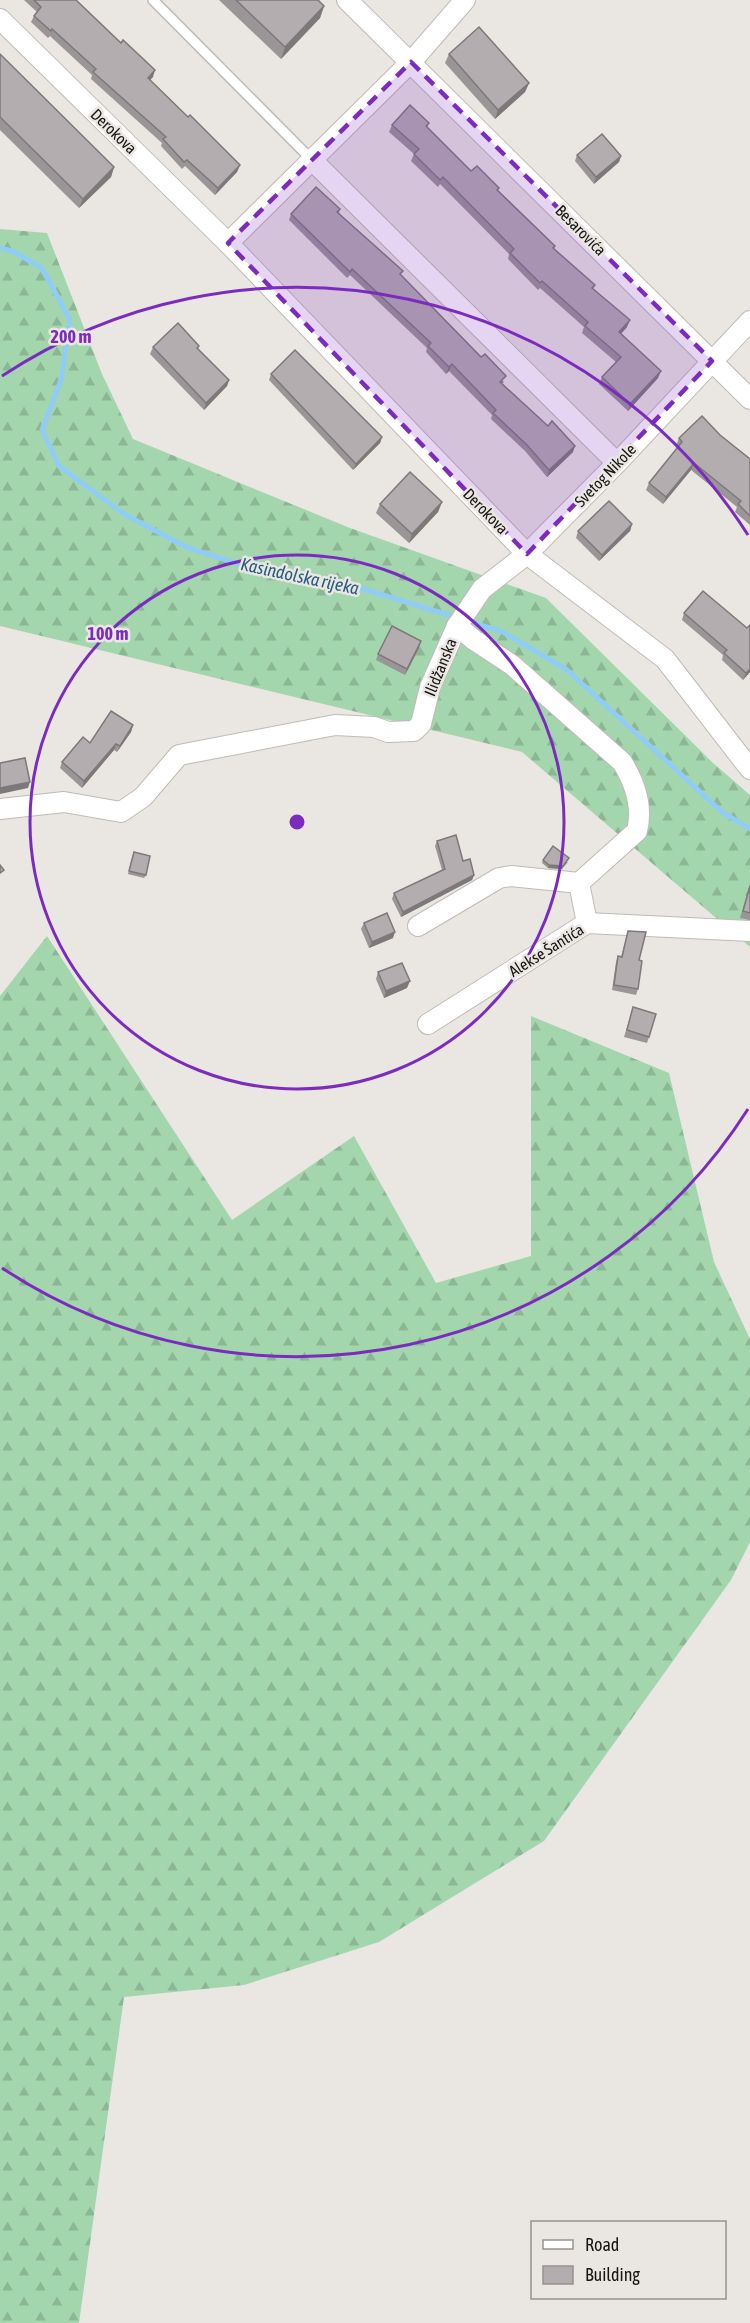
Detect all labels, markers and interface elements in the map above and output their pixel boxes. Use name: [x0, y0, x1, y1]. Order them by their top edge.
street label: Derokova: [87, 105, 141, 157]
street label: Besarovića: [552, 201, 610, 259]
text: 200 m: [51, 326, 91, 347]
street label: Svetog Nikole: [571, 440, 640, 511]
street label: Derokova: [460, 484, 512, 538]
water label: Kasindolska rijeka: [239, 553, 362, 599]
text: 100 m: [88, 623, 128, 644]
street label: Ilidžanska: [420, 635, 460, 699]
centre of rings: [287, 812, 307, 832]
street label: Alekse Šantića: [505, 920, 587, 980]
legend: [531, 2221, 726, 2299]
text: Road: [585, 2234, 619, 2255]
text: Building: [585, 2264, 640, 2285]

